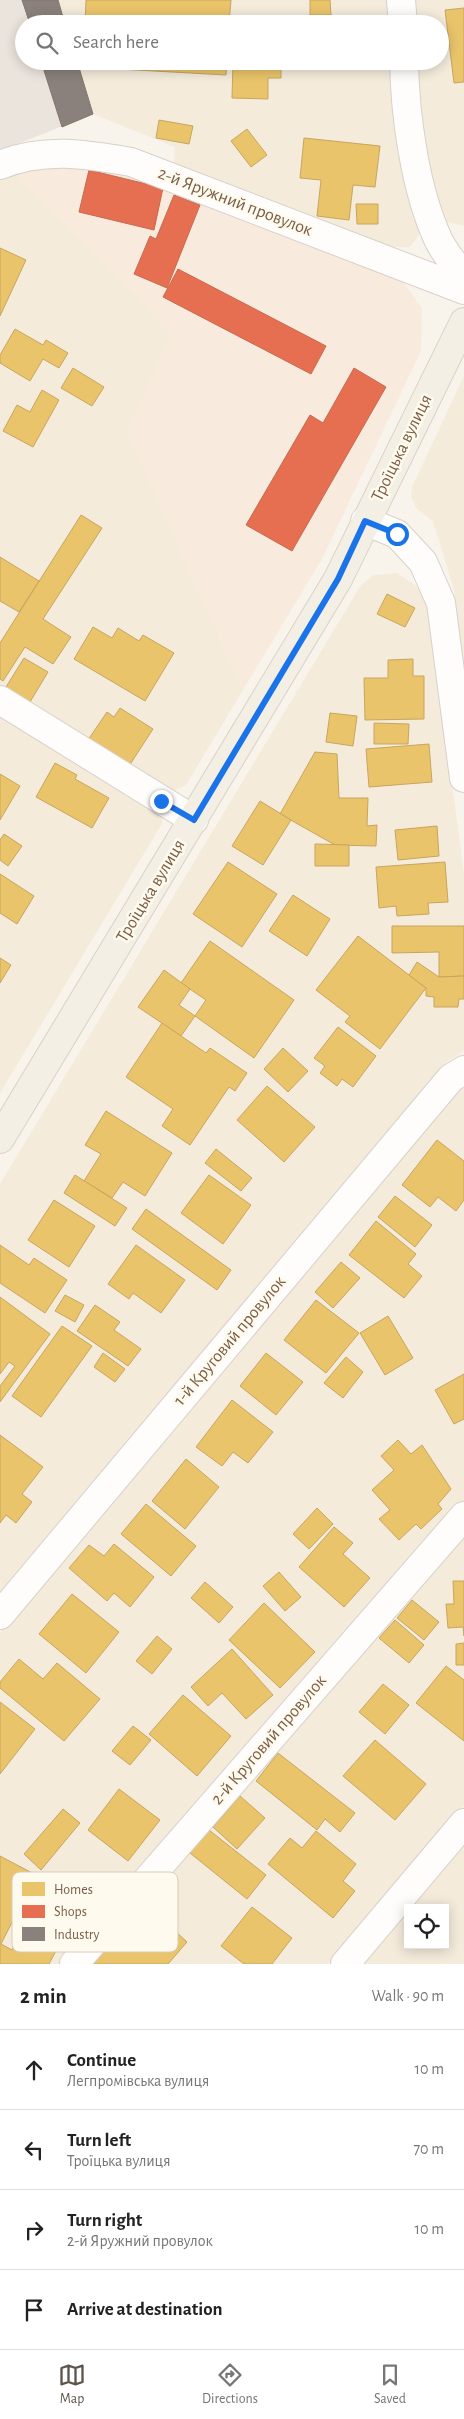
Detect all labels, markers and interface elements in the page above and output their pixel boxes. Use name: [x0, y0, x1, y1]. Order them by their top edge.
search box: [15, 15, 449, 70]
icon: search: [33, 29, 61, 57]
text: Search here: [73, 33, 159, 52]
street label: 2-й Яружний провулок: [155, 164, 315, 240]
street label: Троїцька вулиця: [368, 392, 436, 504]
route start: [386, 523, 409, 546]
route end: [150, 790, 173, 813]
street label: Троїцька вулиця: [113, 836, 189, 946]
street label: 1-й Круговий провулок: [171, 1272, 290, 1409]
street label: 2-й Круговий провулок: [208, 1671, 331, 1808]
legend: [12, 1872, 178, 1952]
text: Homes: [54, 1883, 93, 1897]
map controls: [404, 1904, 449, 1949]
button: locate: [404, 1904, 449, 1949]
text: Shops: [54, 1905, 87, 1919]
text: Industry: [54, 1928, 100, 1942]
text: 2 min: [20, 1986, 67, 2007]
text: Walk · 90 m: [372, 1988, 444, 2004]
text: Continue: [67, 2051, 136, 2070]
icon: ahead: [20, 2056, 48, 2084]
text: 10 m: [415, 2061, 444, 2077]
text: Легпромівська вулиця: [67, 2073, 209, 2089]
text: Turn left: [67, 2131, 131, 2150]
icon: left: [20, 2136, 48, 2164]
text: 70 m: [413, 2141, 444, 2157]
text: Троїцька вулиця: [67, 2153, 171, 2169]
text: Turn right: [67, 2211, 142, 2230]
icon: right: [20, 2216, 48, 2244]
text: 10 m: [415, 2221, 444, 2237]
text: 2-й Яружний провулок: [67, 2233, 213, 2249]
icon: arrive: [20, 2296, 48, 2324]
text: Arrive at destination: [67, 2300, 223, 2319]
tab: Map: [58, 2361, 86, 2408]
tab: Directions: [202, 2361, 258, 2408]
tab: Saved: [374, 2361, 406, 2408]

